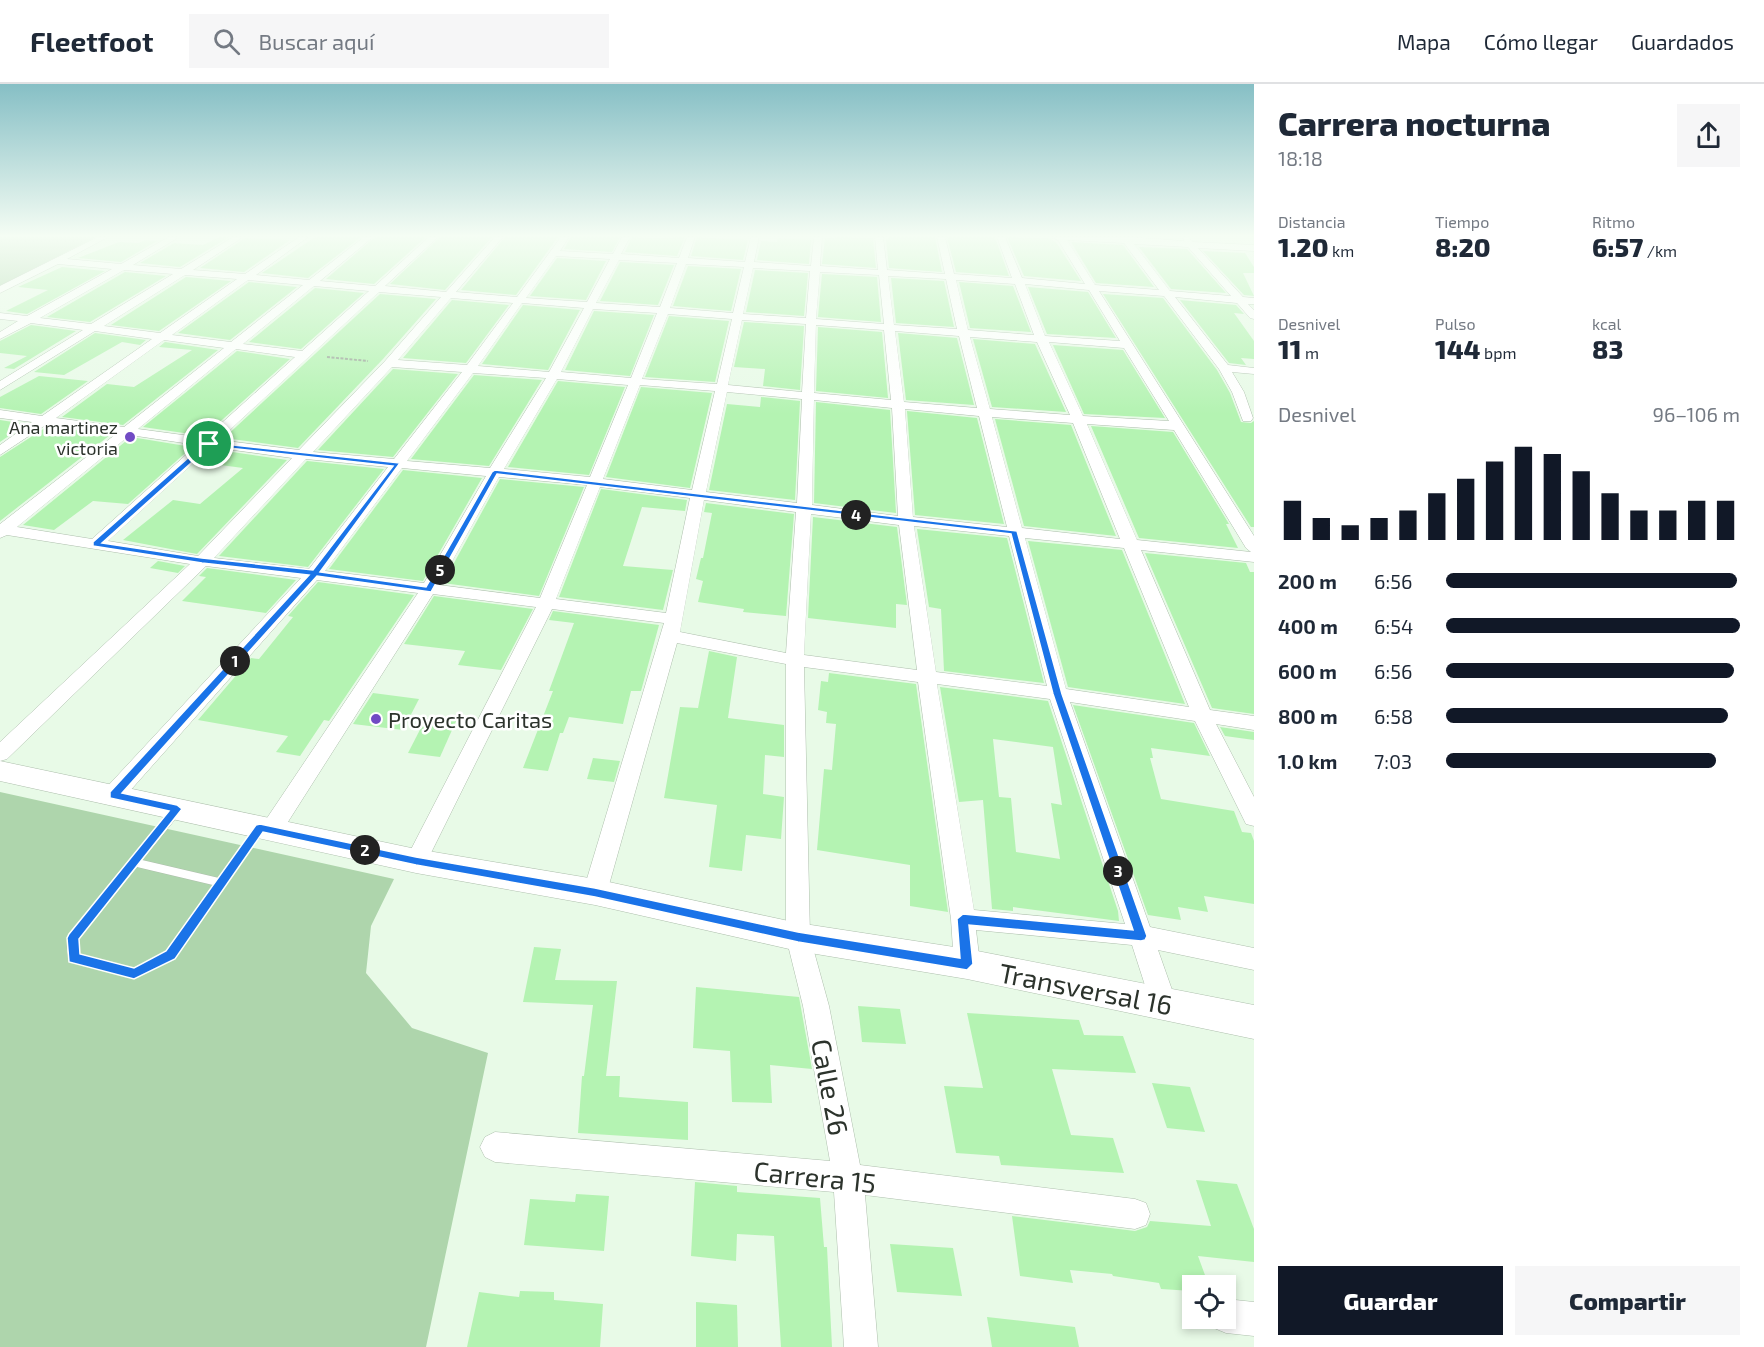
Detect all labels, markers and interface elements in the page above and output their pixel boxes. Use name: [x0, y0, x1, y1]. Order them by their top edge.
search box: [189, 14, 609, 68]
text: Fleetfoot: [30, 24, 153, 58]
icon: search: [210, 25, 243, 58]
text: Buscar aquí: [258, 28, 375, 54]
text: Mapa: [1397, 29, 1451, 54]
text: Cómo llegar: [1484, 29, 1598, 54]
text: Guardados: [1631, 29, 1734, 54]
text: Carrera nocturna: [1278, 103, 1550, 143]
button: share: [1677, 104, 1740, 167]
text: 18:18: [1278, 146, 1323, 170]
text: Distancia: [1278, 212, 1345, 231]
text: Tiempo: [1435, 212, 1489, 231]
text: Ritmo: [1592, 212, 1635, 231]
text: 1.20: [1278, 231, 1328, 262]
text: 8:20: [1435, 231, 1491, 262]
text: 6:57: [1592, 231, 1643, 262]
text: km: [1328, 241, 1354, 260]
text: /km: [1643, 241, 1677, 260]
text: Desnivel: [1278, 314, 1340, 333]
text: Pulso: [1435, 314, 1476, 333]
text: kcal: [1592, 314, 1621, 333]
text: 11: [1278, 333, 1301, 364]
text: 144: [1435, 333, 1480, 364]
text: 83: [1592, 333, 1623, 364]
text: m: [1301, 343, 1319, 362]
text: bpm: [1480, 343, 1516, 362]
text: Desnivel: [1278, 402, 1356, 426]
text: 96–106 m: [1652, 402, 1740, 426]
place label: Ana martinez victoria: [9, 416, 118, 459]
pin: [183, 418, 234, 469]
icon: arrive: [192, 427, 225, 460]
marker: Ana martinez victoria: [123, 430, 137, 444]
pin: 4: [841, 500, 871, 530]
text: 4: [851, 505, 861, 524]
pin: 5: [425, 555, 455, 585]
text: 5: [436, 560, 444, 579]
text: 200 m: [1278, 569, 1337, 593]
text: 6:56: [1374, 569, 1412, 593]
text: 400 m: [1278, 614, 1338, 638]
text: 6:54: [1374, 614, 1413, 638]
pin: 1: [220, 646, 250, 676]
text: 1: [232, 651, 238, 670]
text: 600 m: [1278, 659, 1337, 683]
text: 6:56: [1374, 659, 1412, 683]
text: 800 m: [1278, 704, 1338, 728]
text: 6:58: [1374, 704, 1413, 728]
place label: Proyecto Caritas: [388, 706, 552, 732]
marker: Proyecto Caritas: [369, 712, 383, 726]
text: 1.0 km: [1278, 749, 1337, 773]
text: 7:03: [1374, 749, 1412, 773]
pin: 2: [350, 835, 380, 865]
text: 2: [360, 840, 370, 859]
pin: 3: [1103, 856, 1133, 886]
text: 3: [1113, 861, 1123, 880]
street label: Transversal 16: [997, 956, 1175, 1020]
street label: Calle 26: [806, 1036, 856, 1138]
street label: Carrera 15: [752, 1154, 878, 1198]
button: Guardar: [1278, 1266, 1503, 1335]
button: Compartir: [1515, 1266, 1740, 1335]
map controls: [1182, 1275, 1236, 1329]
button: locate: [1182, 1275, 1236, 1329]

